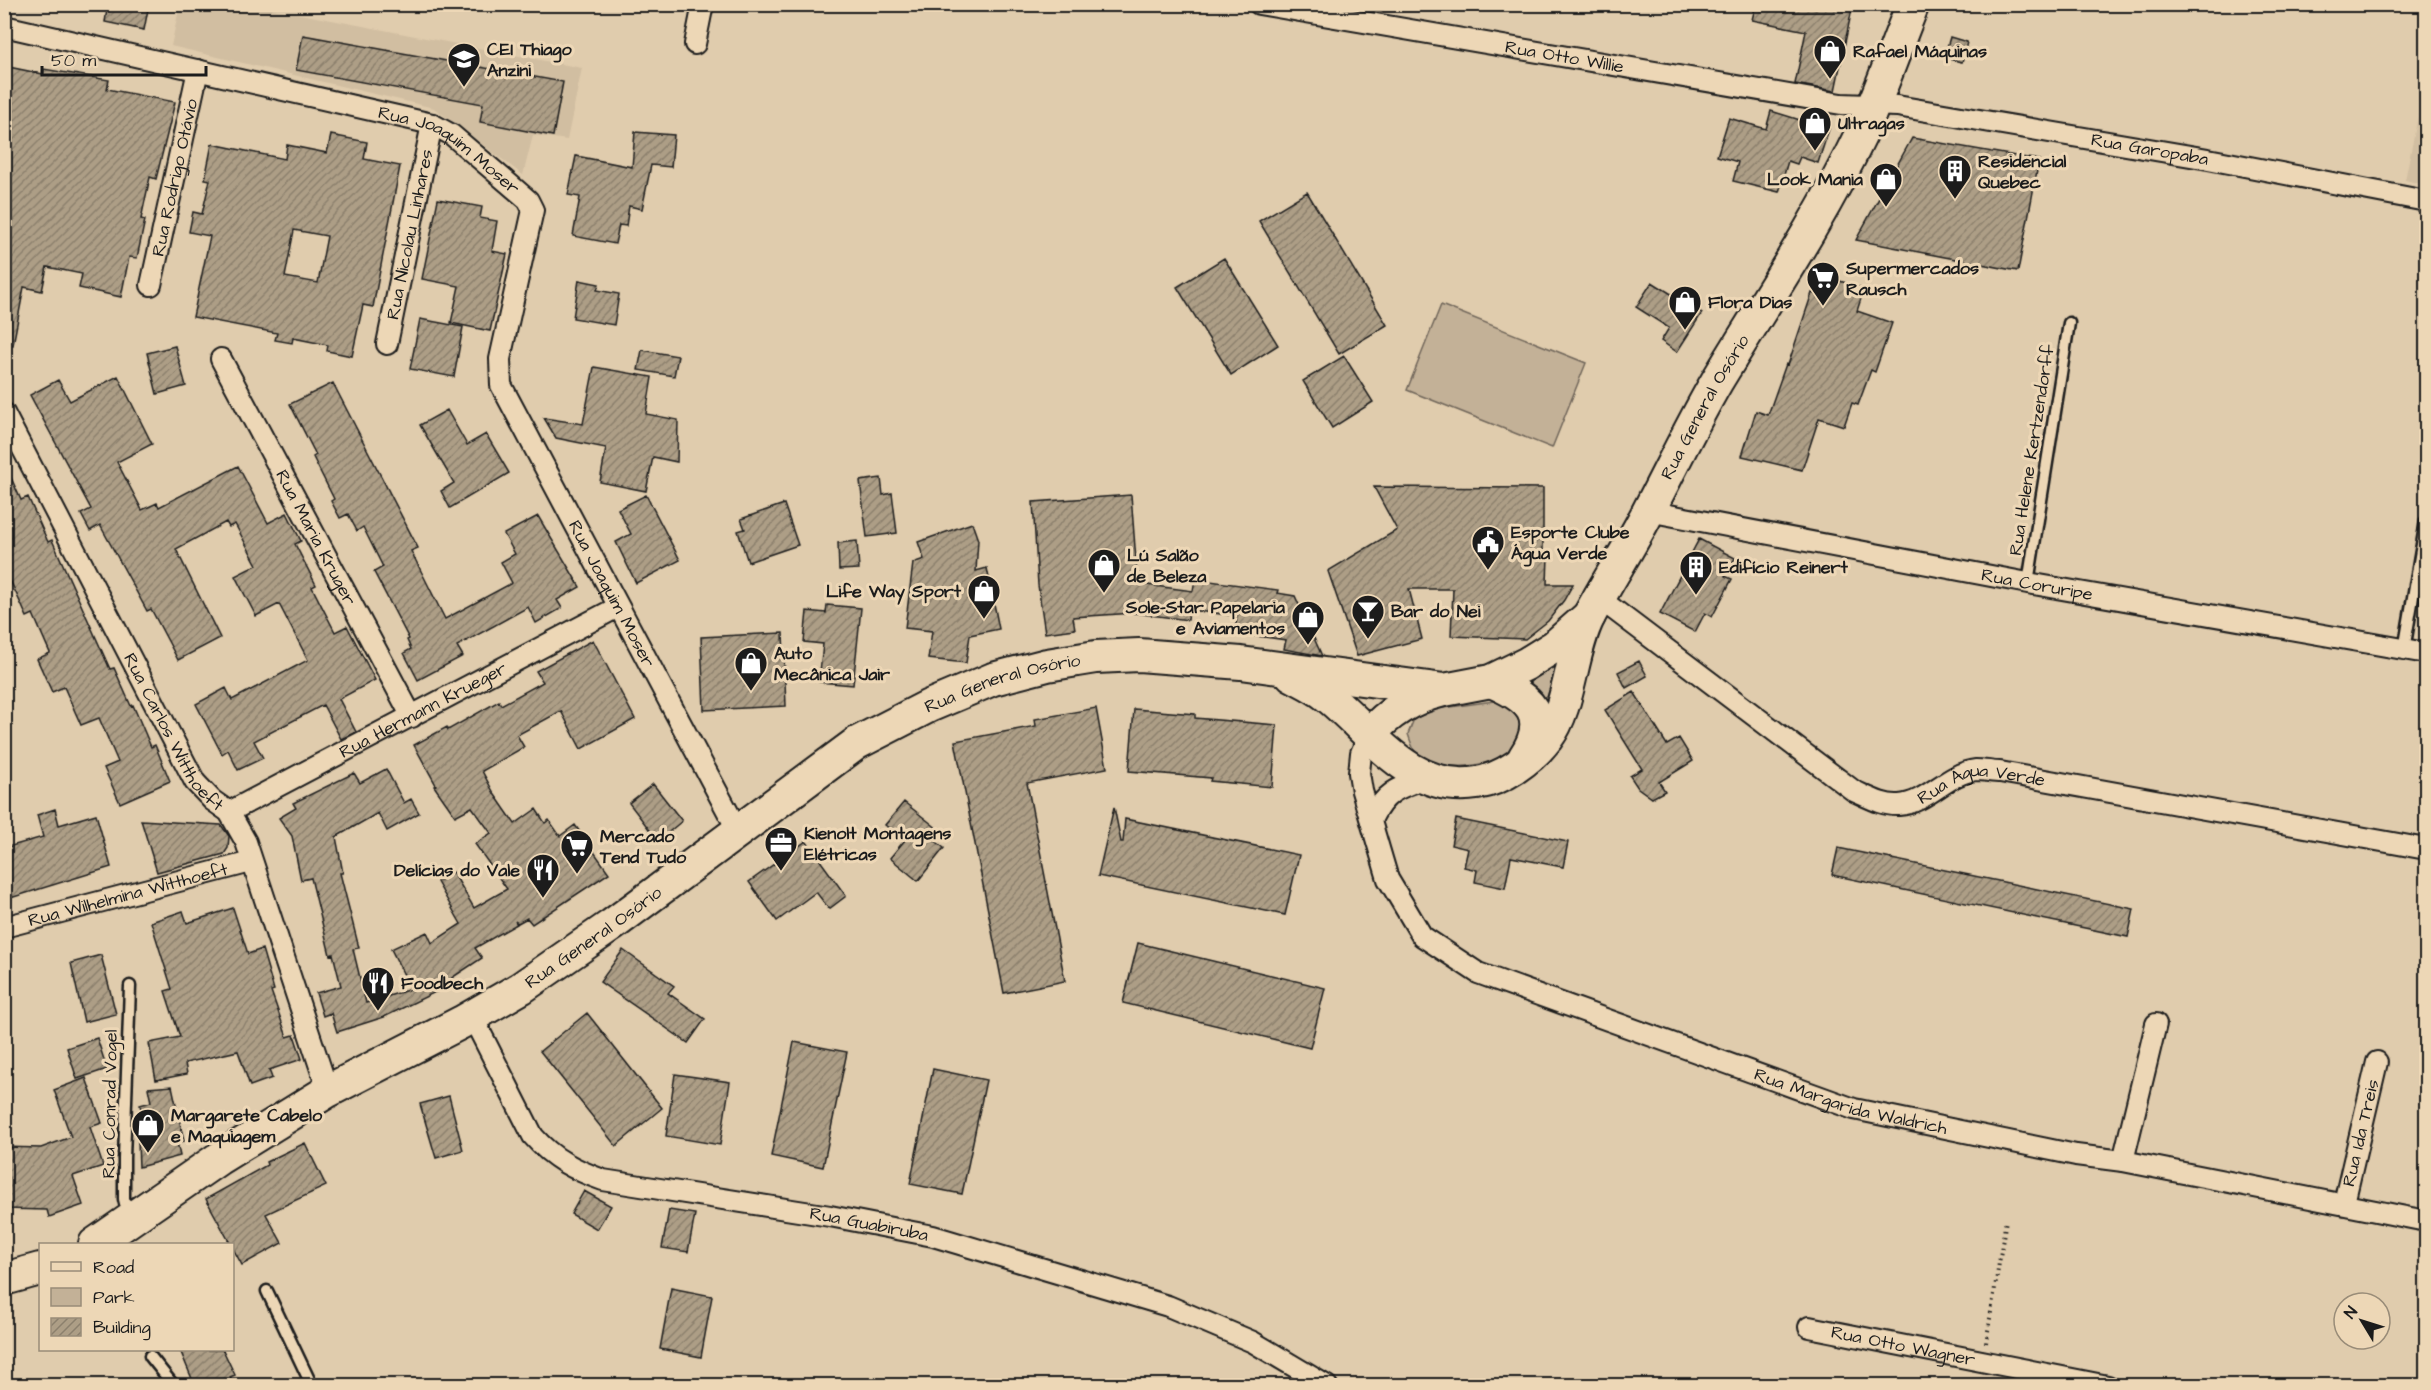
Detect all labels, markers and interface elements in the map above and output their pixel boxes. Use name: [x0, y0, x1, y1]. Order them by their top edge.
shop icon: Rafael Máquinas: [1812, 33, 1848, 80]
street label: Rua Otto Willie: [1503, 34, 1626, 79]
place label: CEI Thiago Anzini: [487, 37, 573, 83]
scale bar: [42, 39, 206, 77]
place label: Rafael Máquinas: [1853, 39, 1987, 64]
school or university icon: CEI Thiago Anzini: [446, 41, 482, 88]
text: 50 m: [51, 48, 96, 73]
street label: Rua Rodrigo Otávio: [145, 96, 204, 259]
street label: Rua Joaquim Moser: [376, 100, 525, 200]
shop icon: Ultragas: [1797, 105, 1833, 152]
place label: Ultragas: [1838, 111, 1905, 137]
street label: Rua Garopaba: [2089, 127, 2210, 171]
street label: Rua Nicolau Linhares: [380, 147, 439, 322]
place label: Residencial Quebec: [1978, 149, 2067, 195]
building icon: Residencial Quebec: [1937, 153, 1973, 200]
shop icon: Look Mania: [1868, 161, 1904, 208]
place label: Look Mania: [1767, 167, 1864, 192]
place label: Supermercados Rausch: [1845, 256, 1979, 302]
supermarket icon: Supermercados Rausch: [1805, 260, 1841, 307]
shop icon: Flora Dias: [1667, 284, 1703, 331]
place label: Flora Dias: [1708, 290, 1792, 315]
street label: Rua General Osório: [1654, 330, 1755, 484]
street label: Rua Helene Kertzendorff: [2003, 342, 2061, 557]
street label: Rua Maria Kruger: [270, 465, 363, 610]
street label: Rua Joaquim Moser: [563, 516, 661, 672]
place label: Esporte Clube Água Verde: [1511, 520, 1630, 567]
public building icon: Esporte Clube Água Verde: [1470, 524, 1506, 571]
place label: Lú Salão de Beleza: [1126, 543, 1207, 589]
shop icon: Lú Salão de Beleza: [1086, 547, 1122, 594]
building icon: Edifício Reinert: [1678, 549, 1714, 596]
place label: Edifício Reinert: [1719, 555, 1848, 580]
street label: Rua Coruripe: [1979, 562, 2095, 607]
shop icon: Life Way Sport: [966, 573, 1002, 620]
place label: Life Way Sport: [826, 579, 962, 605]
bar icon: Bar do Nei: [1350, 593, 1386, 640]
place label: Sole-Star Papelaria e Aviamentos: [1125, 595, 1286, 641]
shop icon: Sole-Star Papelaria e Aviamentos: [1290, 599, 1326, 646]
place label: Bar do Nei: [1391, 599, 1481, 624]
place label: Auto Mecânica Jair: [774, 641, 890, 687]
shop icon: Auto Mecânica Jair: [733, 645, 769, 692]
street label: Rua General Osório: [921, 647, 1082, 719]
street label: Rua Carlos Witthoeft: [118, 649, 230, 818]
street label: Rua Hermann Krueger: [335, 655, 511, 764]
street label: Rua Água Verde: [1913, 757, 2047, 810]
place label: Kienolt Montagens Elétricas: [804, 821, 951, 867]
place label: Mercado Tend Tudo: [599, 824, 687, 870]
office icon: Kienolt Montagens Elétricas: [763, 825, 799, 872]
supermarket icon: Mercado Tend Tudo: [559, 828, 595, 875]
restaurant icon: Delícias do Vale: [525, 852, 561, 899]
street label: Rua Wilhelmina Witthoeft: [25, 856, 231, 933]
place label: Delícias do Vale: [394, 858, 520, 883]
street label: Rua General Osório: [520, 880, 667, 994]
restaurant icon: Foodbech: [360, 965, 396, 1012]
place label: Foodbech: [401, 971, 484, 996]
street label: Rua Conrad Vogel: [96, 1029, 125, 1179]
street label: Rua Margarida Waldrich: [1751, 1061, 1950, 1141]
street label: Rua Ida Treis: [2336, 1077, 2385, 1189]
place label: Margarete Cabelo e Maquiagem: [171, 1103, 323, 1150]
shop icon: Margarete Cabelo e Maquiagem: [130, 1107, 166, 1154]
street label: Rua Guabiruba: [808, 1200, 931, 1247]
legend: [39, 1243, 234, 1351]
text: Road: [93, 1255, 134, 1280]
text: Park: [93, 1285, 135, 1310]
north arrow: [2332, 1291, 2392, 1351]
text: N: [2339, 1302, 2363, 1323]
text: Building: [93, 1315, 151, 1341]
street label: Rua Otto Wagner: [1829, 1319, 1977, 1372]

